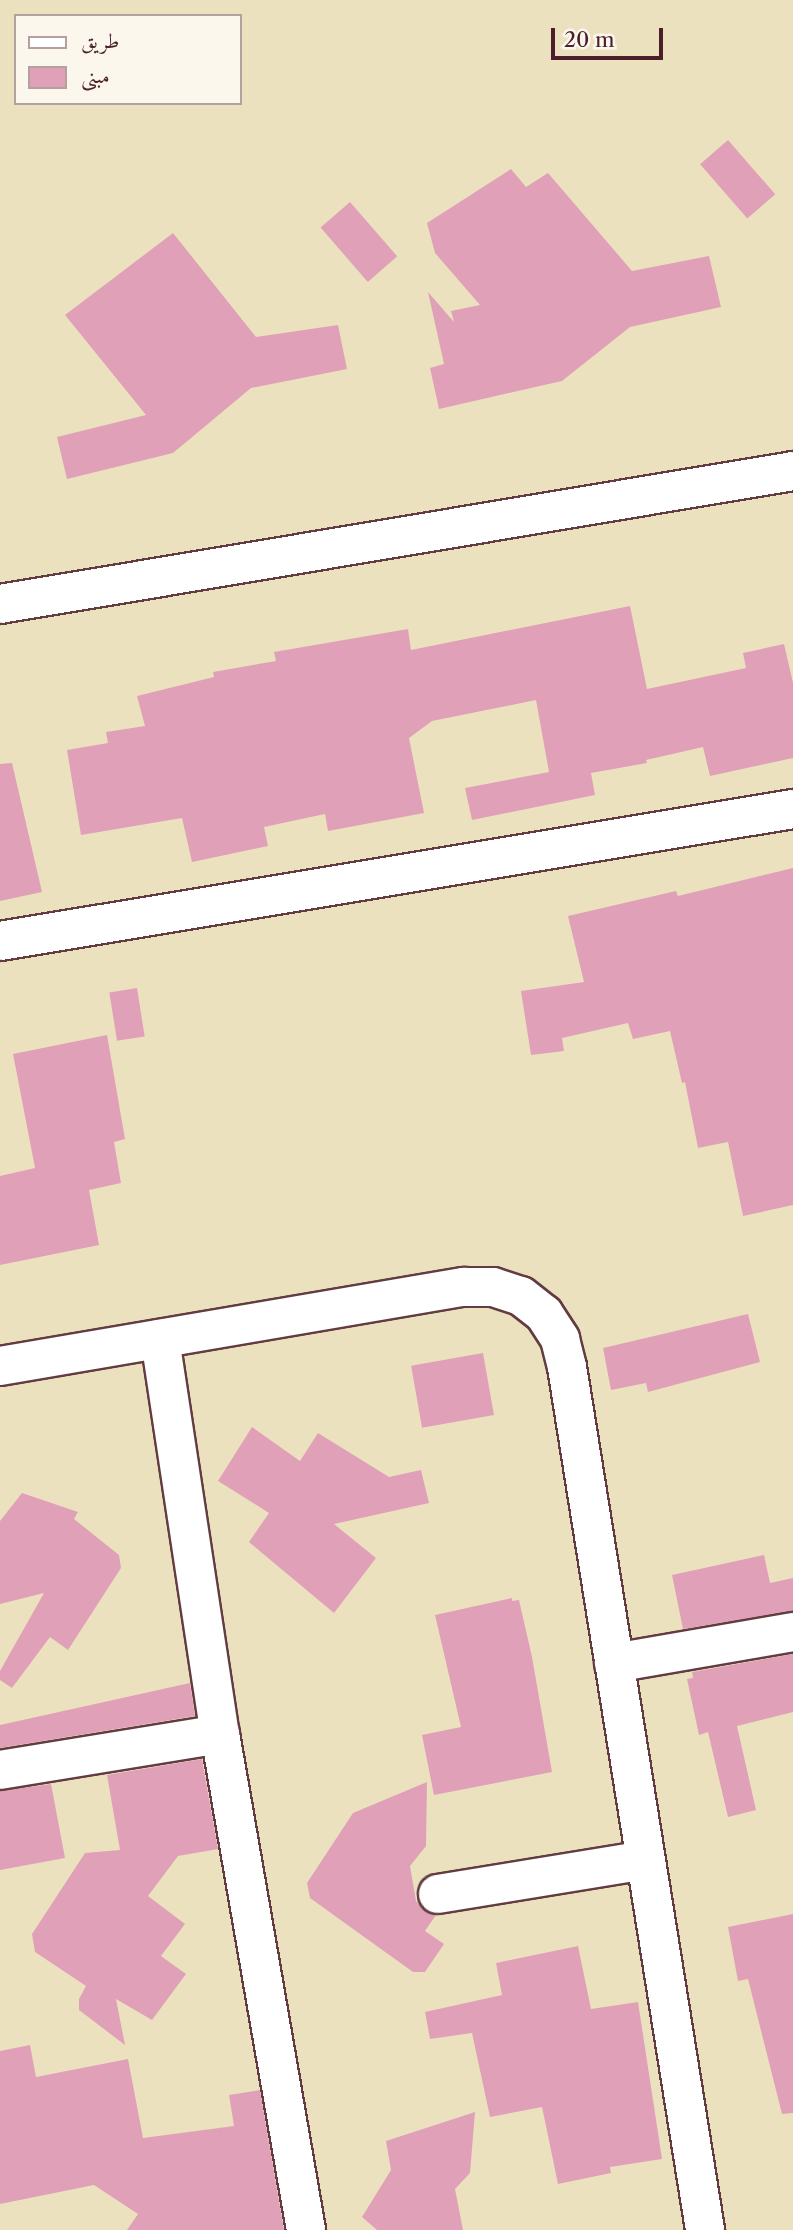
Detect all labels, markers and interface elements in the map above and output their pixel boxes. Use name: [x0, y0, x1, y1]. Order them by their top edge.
legend: [14, 14, 242, 105]
scale bar: [555, 14, 667, 58]
text: 20 m: [564, 27, 615, 52]
text: طريق: [81, 28, 119, 53]
text: مبنى: [81, 63, 110, 88]

